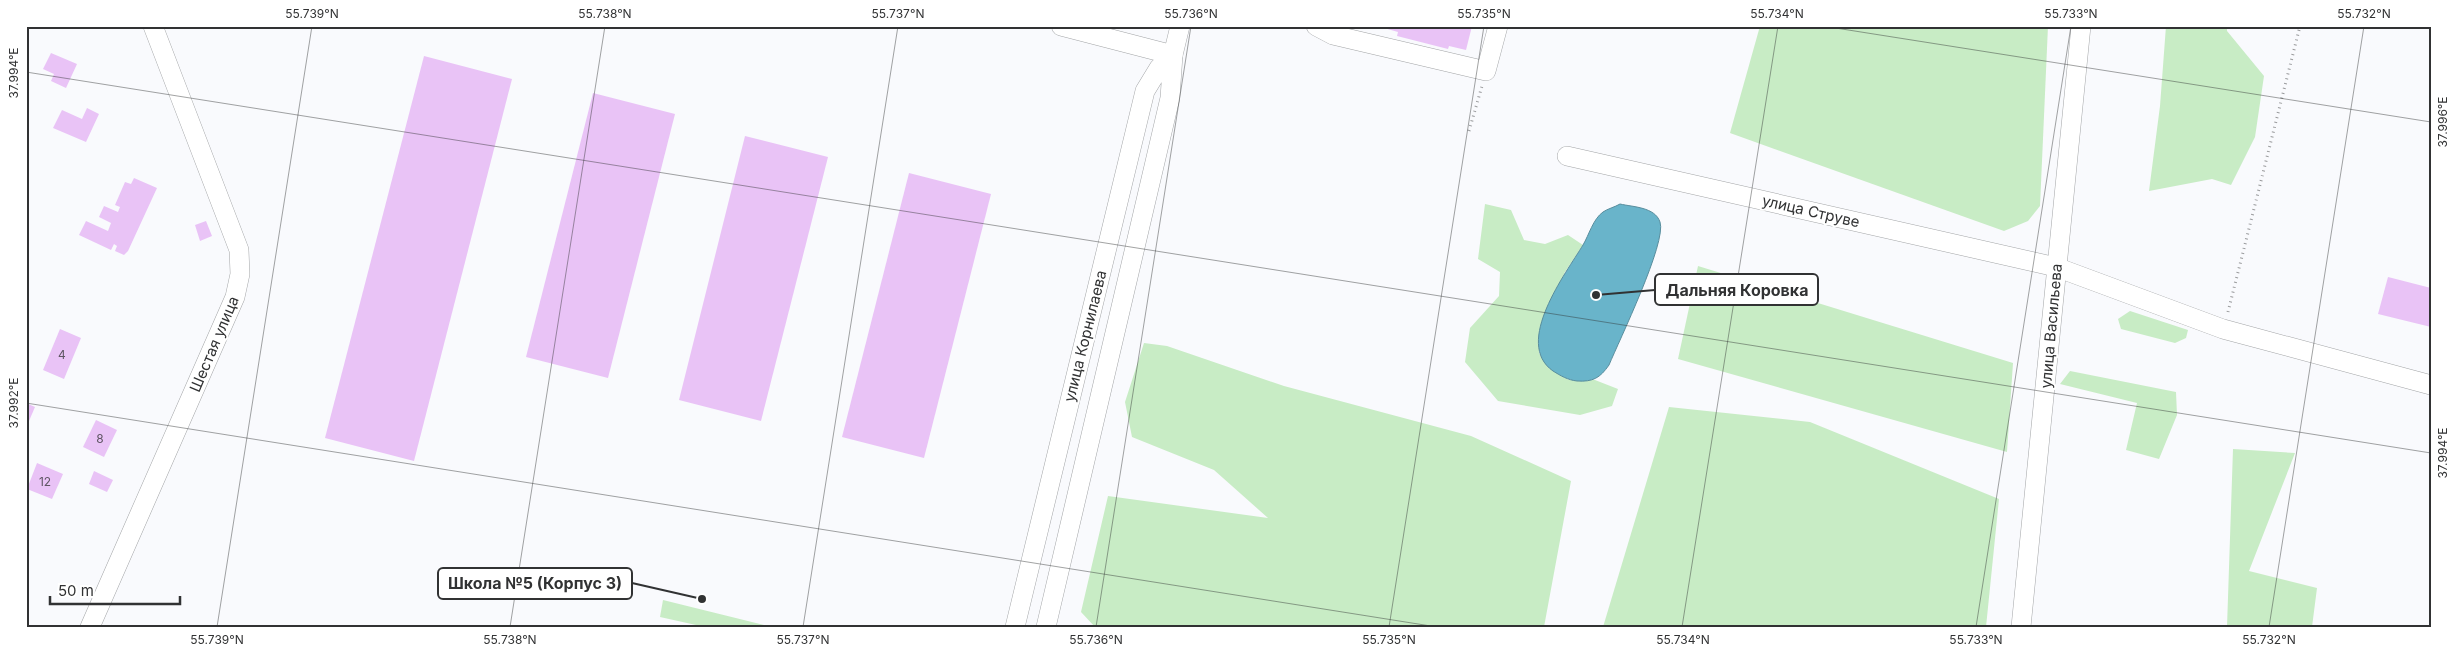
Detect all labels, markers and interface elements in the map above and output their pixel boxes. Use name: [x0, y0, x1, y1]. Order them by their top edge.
text: 55.739°N: [285, 6, 339, 21]
text: 55.738°N: [578, 6, 632, 21]
text: 55.737°N: [872, 6, 924, 21]
text: 55.736°N: [1164, 6, 1218, 21]
text: 55.735°N: [1457, 6, 1511, 21]
text: 55.734°N: [1750, 6, 1804, 21]
text: 55.733°N: [2044, 6, 2098, 21]
text: 55.732°N: [2337, 6, 2391, 21]
text: 37.994°E: [6, 47, 21, 99]
text: 37.996°E: [2435, 96, 2450, 148]
street label: улица Струве: [1760, 191, 1862, 231]
street label: улица Васильева: [2036, 263, 2066, 389]
street label: улица Корнилаева: [1059, 268, 1111, 404]
callout: Дальняя Коровка: [1655, 274, 1818, 305]
text: Дальняя Коровка: [1666, 280, 1808, 300]
street label: Шестая улица: [185, 293, 243, 395]
house number: 4: [58, 347, 66, 362]
text: 37.992°E: [6, 378, 21, 428]
text: 37.994°E: [2435, 427, 2450, 479]
house number: 8: [96, 431, 104, 446]
house number: 12: [39, 474, 51, 489]
callout: Школа №5 (Корпус 3): [438, 568, 632, 599]
scale bar: [50, 573, 180, 605]
text: Школа №5 (Корпус 3): [448, 573, 622, 593]
text: 50 m: [58, 581, 94, 600]
text: 55.739°N: [190, 632, 244, 647]
text: 55.738°N: [483, 632, 537, 647]
text: 55.737°N: [777, 632, 829, 647]
text: 55.736°N: [1069, 632, 1123, 647]
text: 55.735°N: [1362, 632, 1416, 647]
text: 55.734°N: [1656, 632, 1710, 647]
text: 55.733°N: [1949, 632, 2003, 647]
text: 55.732°N: [2242, 632, 2296, 647]

